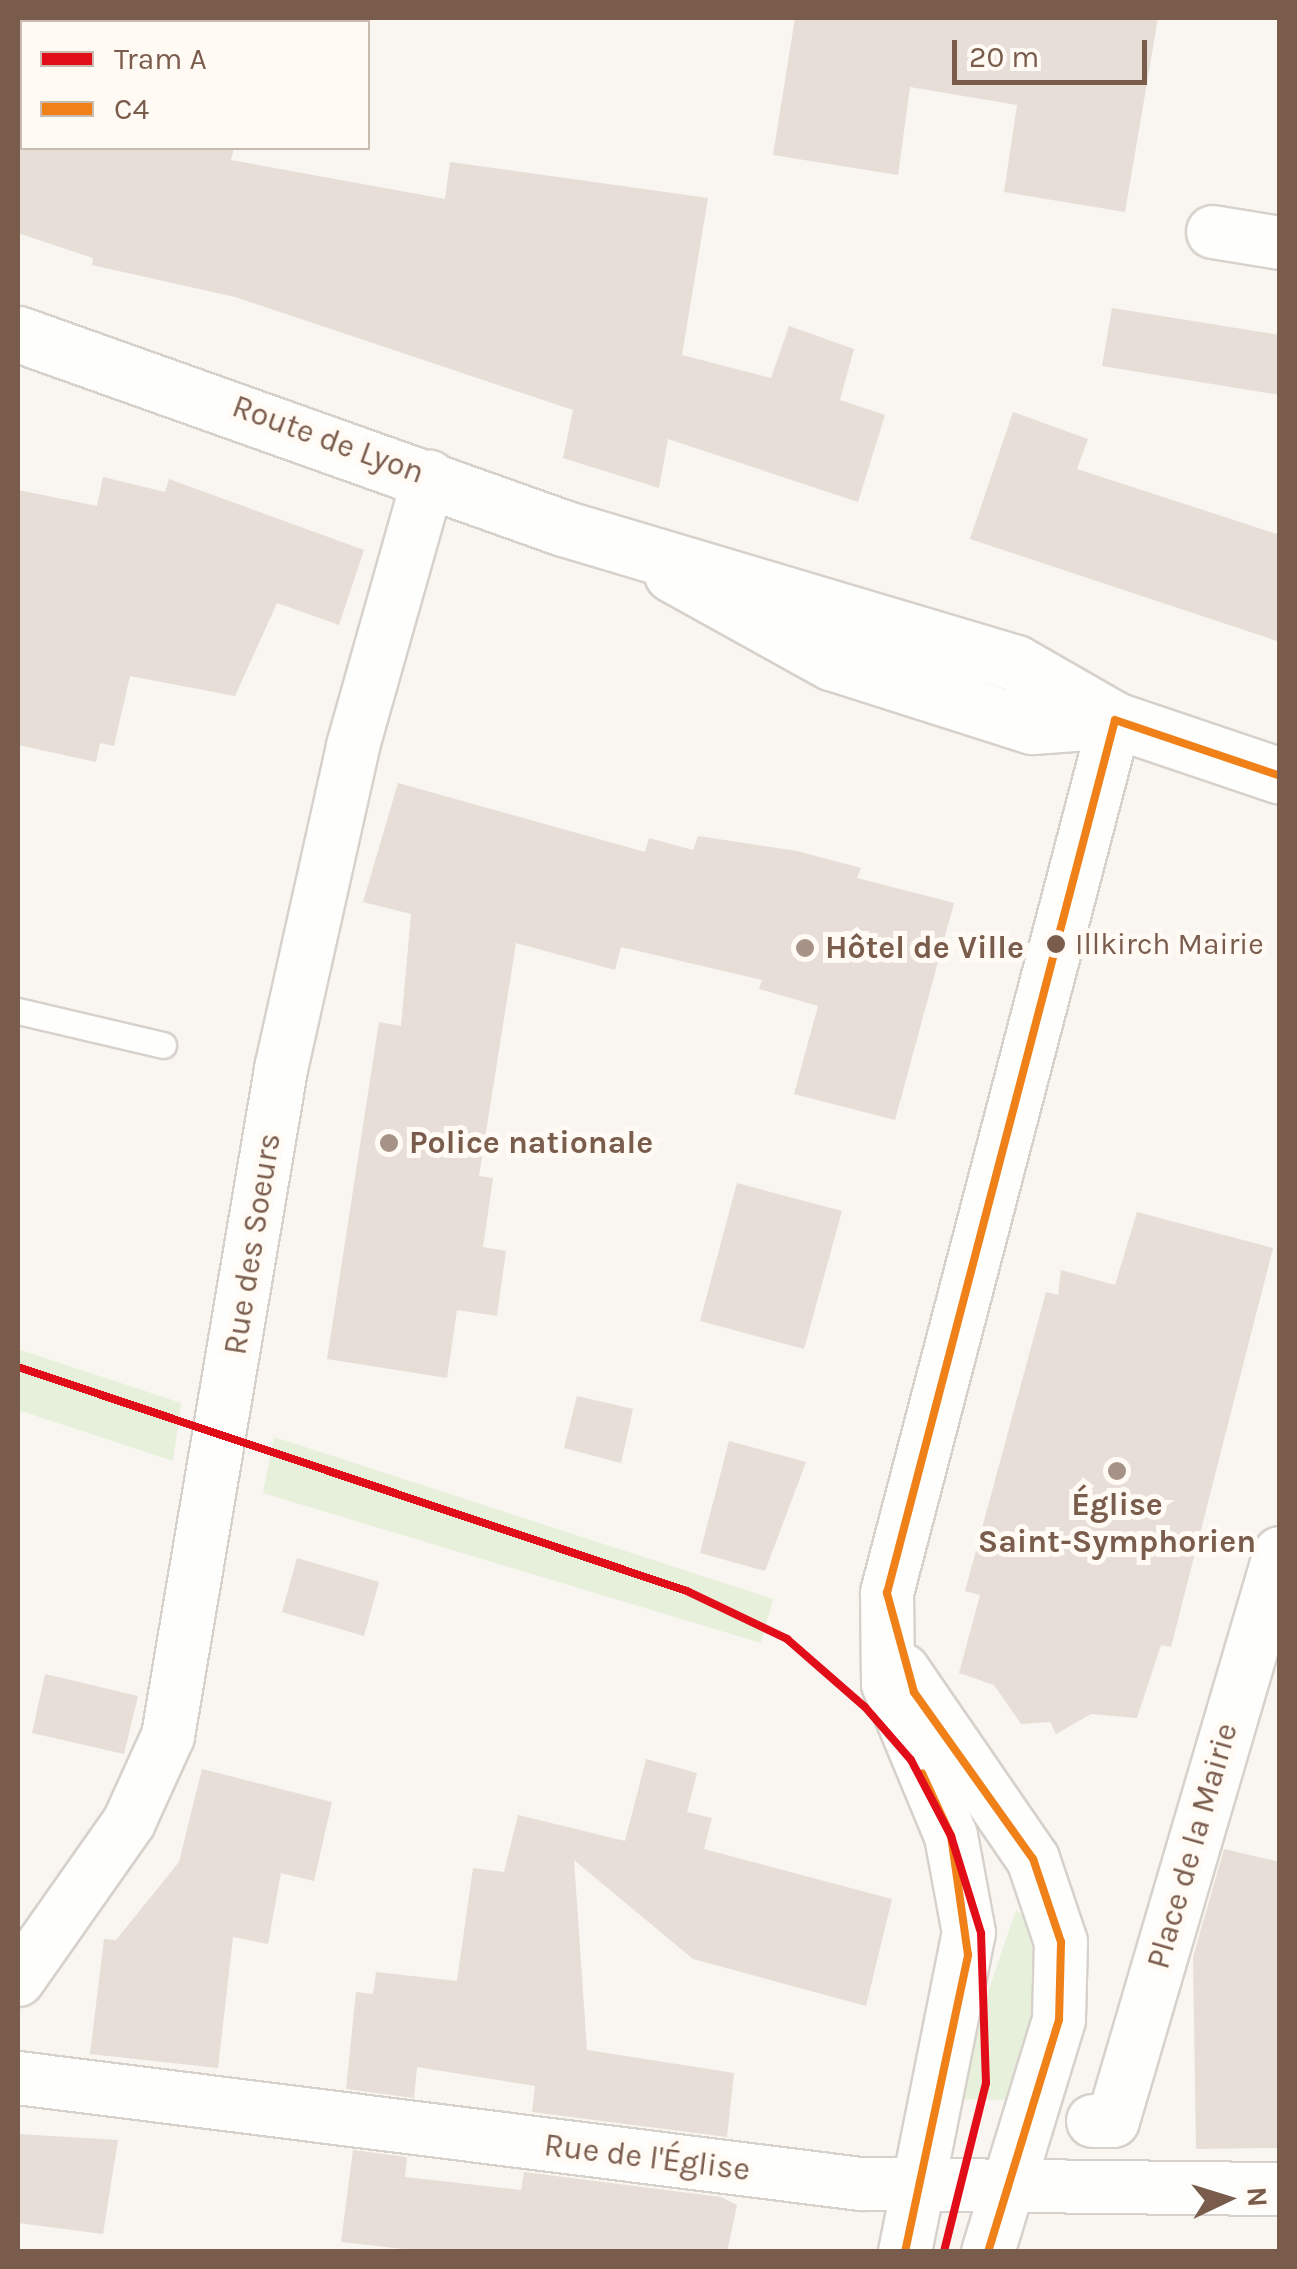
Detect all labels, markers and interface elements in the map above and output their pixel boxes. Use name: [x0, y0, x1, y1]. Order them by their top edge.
legend: [20, 20, 370, 150]
scale bar: [957, 20, 1152, 82]
text: 20 m: [969, 39, 1039, 75]
text: Tram A: [114, 41, 207, 77]
text: C4: [114, 91, 149, 127]
street label: Route de Lyon: [227, 388, 429, 492]
place label: Illkirch Mairie: [1075, 926, 1264, 962]
place label: Hôtel de Ville: [825, 929, 1024, 967]
marker: Illkirch Mairie: [1046, 934, 1066, 954]
marker: Hôtel de Ville: [794, 937, 816, 959]
place label: Police nationale: [409, 1124, 653, 1162]
street label: Rue des Soeurs: [217, 1130, 289, 1358]
marker: Police nationale: [378, 1132, 400, 1154]
marker: Église Saint-Symphorien: [1106, 1460, 1128, 1482]
place label: Église Saint-Symphorien: [978, 1487, 1256, 1562]
street label: Place de la Mairie: [1140, 1719, 1246, 1973]
street label: Rue de l'Église: [542, 2126, 752, 2190]
north arrow: [1177, 2149, 1277, 2249]
text: N: [1240, 2186, 1275, 2208]

